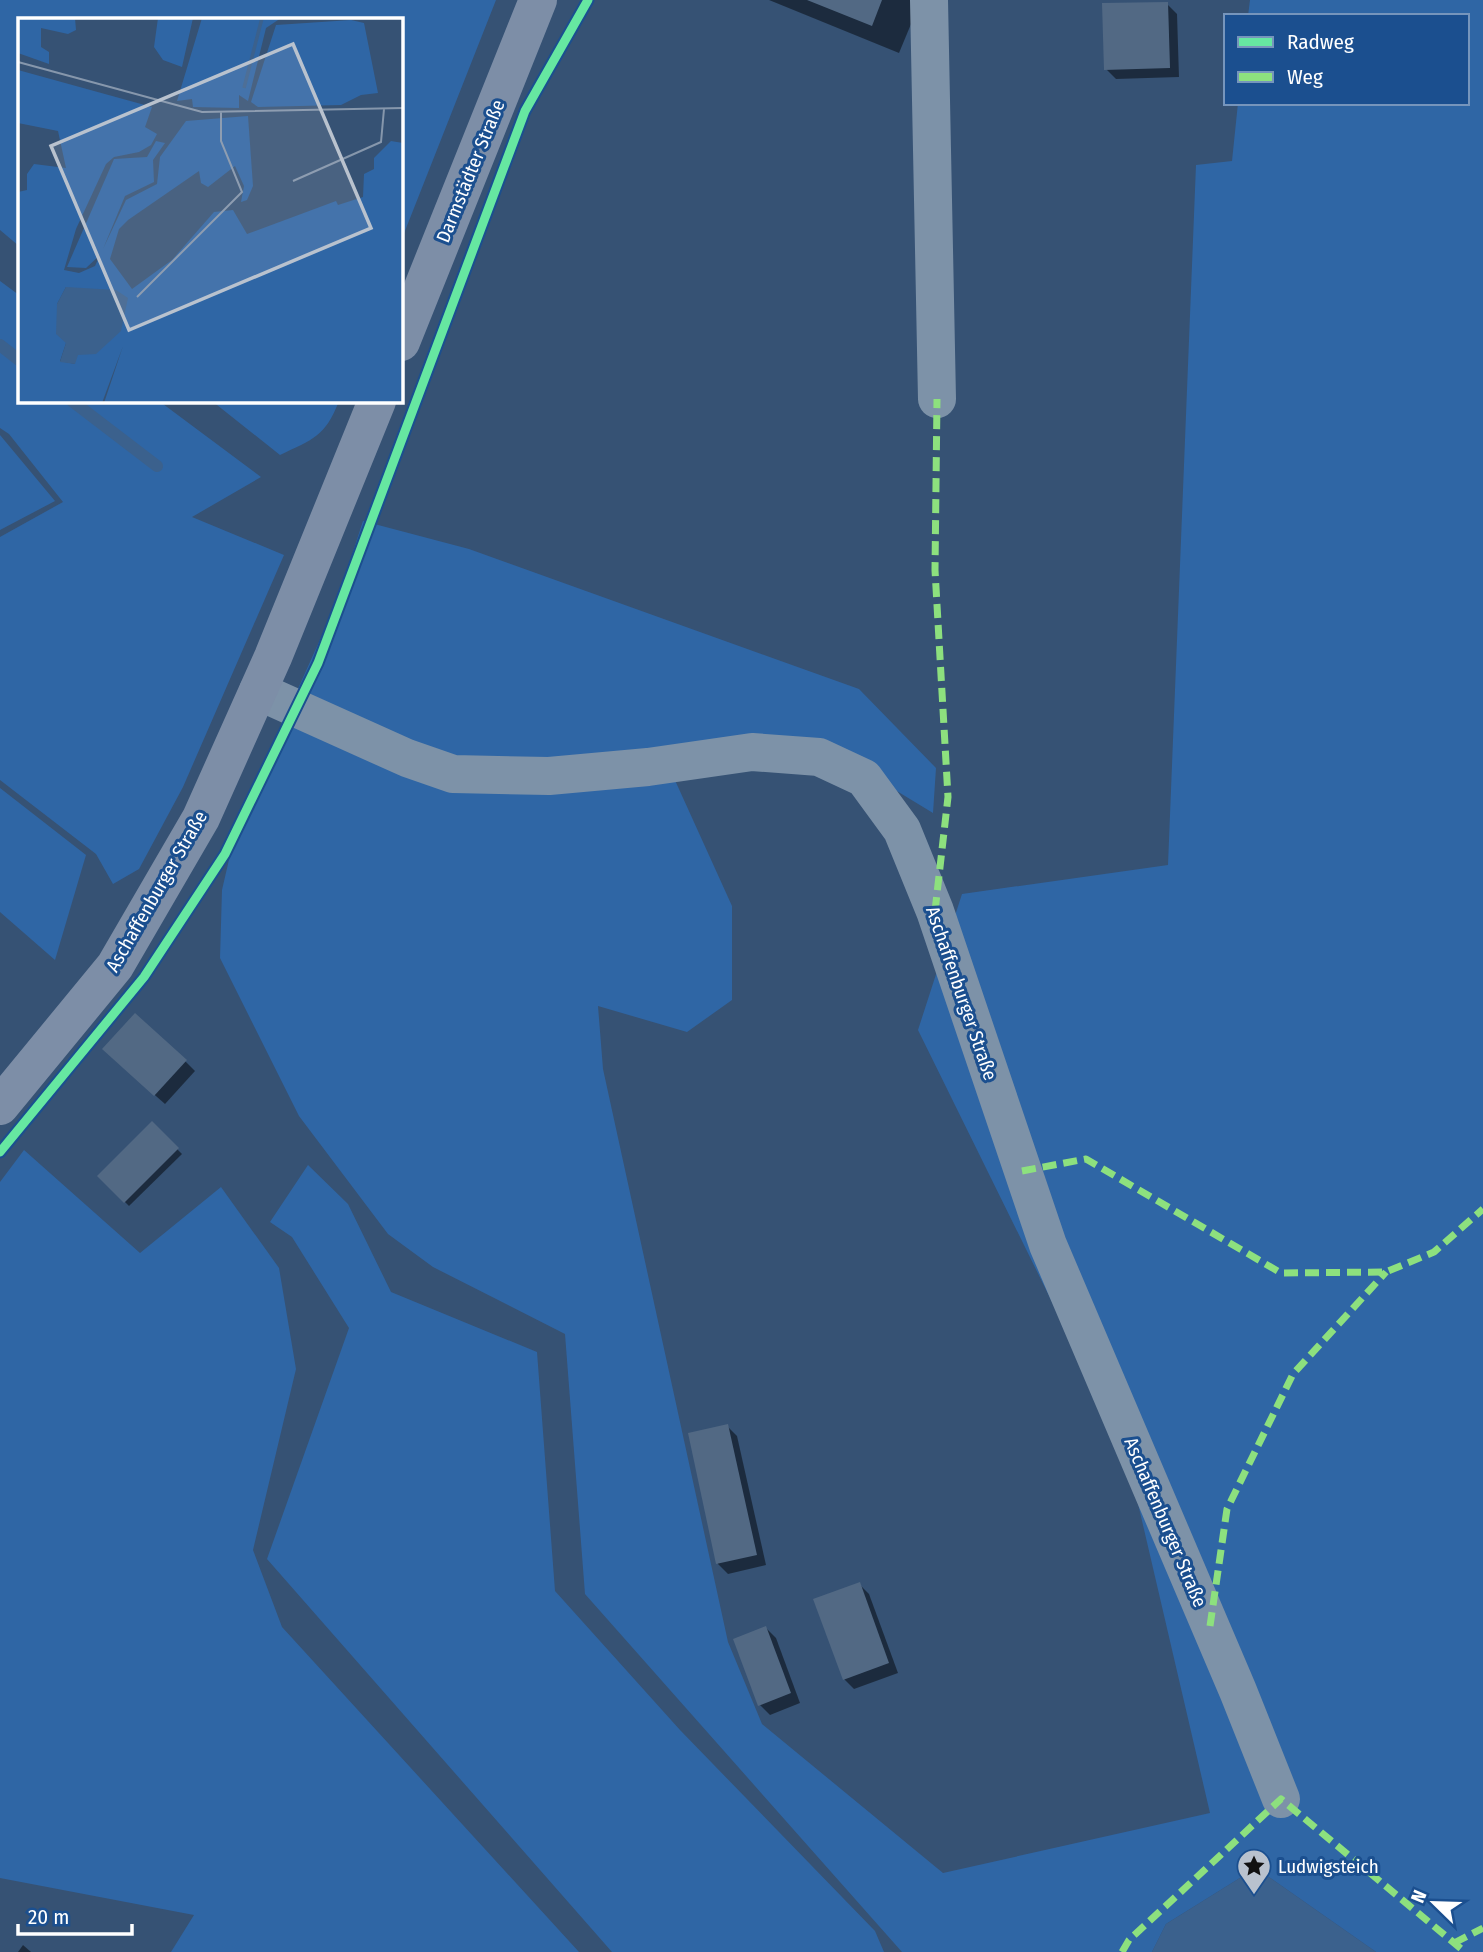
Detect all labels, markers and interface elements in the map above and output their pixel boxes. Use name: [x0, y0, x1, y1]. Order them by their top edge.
legend: [1224, 14, 1469, 105]
inset map: [18, 18, 402, 402]
text: Radweg: [1287, 29, 1354, 55]
text: Weg: [1287, 64, 1323, 90]
street label: Darmstädter Straße: [431, 96, 510, 246]
street label: Aschaffenburger Straße: [101, 806, 212, 976]
street label: Aschaffenburger Straße: [921, 903, 1002, 1083]
street label: Aschaffenburger Straße: [1119, 1434, 1212, 1611]
place icon: Ludwigsteich: [1235, 1847, 1273, 1896]
place label: Ludwigsteich: [1278, 1855, 1379, 1878]
north arrow: [1399, 1868, 1469, 1938]
text: N: [1406, 1887, 1432, 1906]
scale bar: [18, 1892, 131, 1936]
text: 20 m: [28, 1904, 69, 1930]

